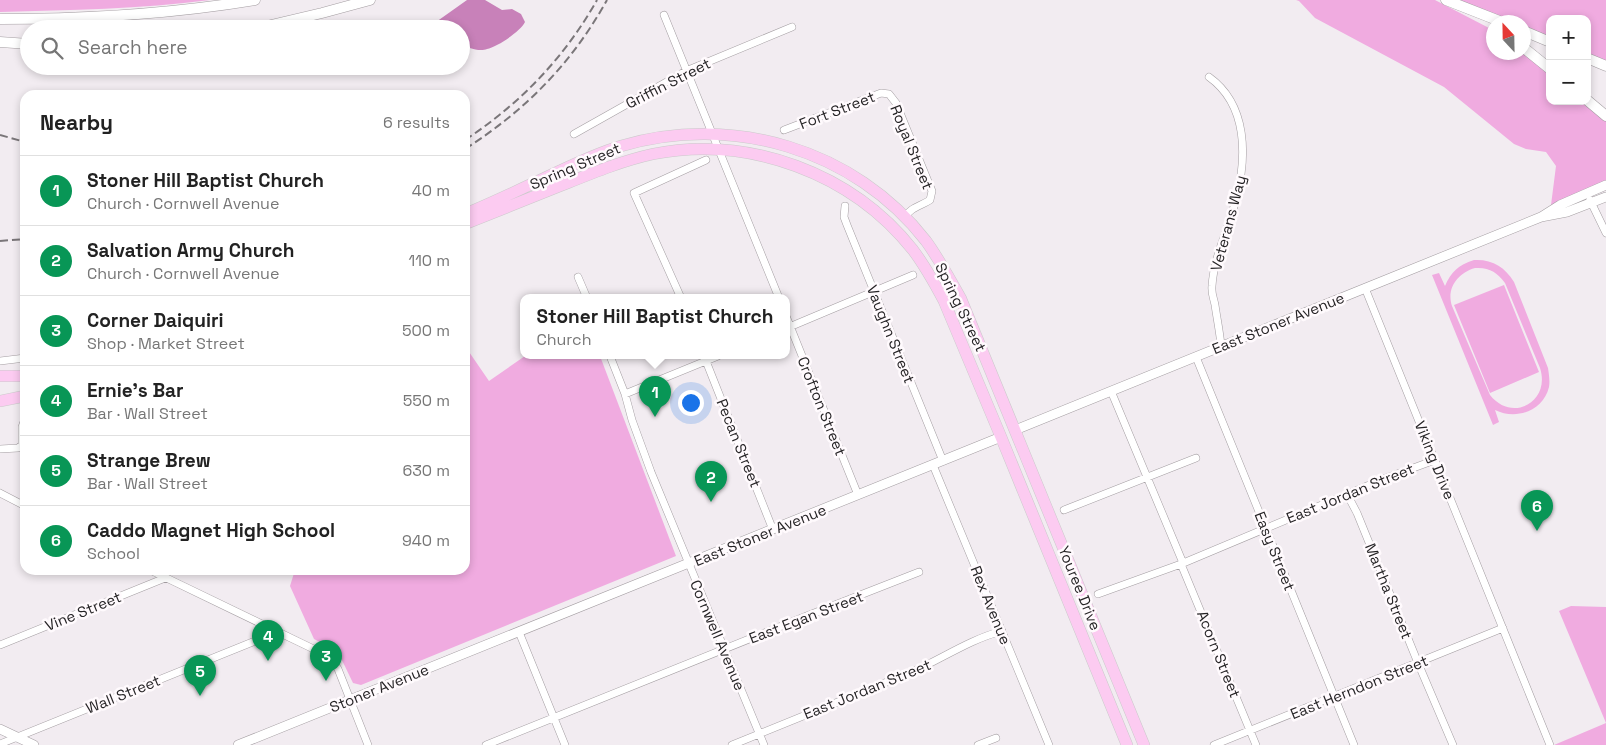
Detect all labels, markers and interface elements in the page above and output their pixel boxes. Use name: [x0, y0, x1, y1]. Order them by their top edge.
north arrow: [1486, 15, 1531, 60]
map controls: [1546, 15, 1591, 105]
button: +: [1546, 15, 1591, 60]
search box: [20, 20, 470, 75]
icon: search: [38, 34, 66, 62]
text: Search here: [78, 35, 188, 60]
street label: Griffin Street: [622, 53, 714, 113]
button: −: [1546, 60, 1591, 105]
street label: Fort Street: [796, 87, 878, 133]
street label: Royal Street: [886, 102, 938, 192]
text: Nearby: [40, 109, 113, 136]
text: 6 results: [383, 112, 450, 133]
street label: Spring Street: [527, 138, 623, 194]
text: Stoner Hill Baptist Church: [87, 168, 324, 193]
street label: Veterans Way: [1206, 173, 1250, 273]
text: 1: [52, 180, 60, 201]
text: 40 m: [412, 180, 450, 201]
text: Church · Cornwell Avenue: [87, 193, 279, 214]
text: Salvation Army Church: [87, 238, 294, 263]
text: 2: [51, 250, 61, 271]
text: 110 m: [408, 250, 450, 271]
street label: Spring Street: [931, 259, 991, 355]
text: Church · Cornwell Avenue: [87, 263, 279, 284]
street label: Vaughn Street: [863, 282, 919, 386]
street label: East Stoner Avenue: [1209, 288, 1347, 358]
popup: [520, 294, 790, 359]
text: Stoner Hill Baptist Church: [537, 304, 773, 329]
text: Corner Daiquiri: [87, 308, 224, 333]
text: 3: [51, 320, 61, 341]
text: 500 m: [402, 320, 450, 341]
text: Church: [537, 329, 591, 350]
text: Shop · Market Street: [87, 333, 245, 354]
street label: Crofton Street: [793, 354, 851, 458]
pin: 1: [639, 376, 671, 417]
text: Ernie's Bar: [87, 378, 184, 403]
text: 4: [51, 390, 61, 411]
text: 550 m: [403, 390, 450, 411]
your location: [678, 390, 704, 416]
street label: Pecan Street: [713, 396, 765, 490]
text: Bar · Wall Street: [87, 403, 208, 424]
street label: Viking Drive: [1411, 418, 1459, 502]
text: Strange Brew: [87, 448, 211, 473]
street label: East Jordan Street: [1283, 459, 1417, 527]
text: 5: [51, 460, 61, 481]
text: 630 m: [402, 460, 450, 481]
pin: 2: [695, 461, 727, 502]
text: Bar · Wall Street: [87, 473, 208, 494]
pin: 6: [1521, 490, 1553, 531]
street label: East Stoner Avenue: [691, 500, 829, 570]
street label: Easy Street: [1250, 509, 1300, 593]
text: Caddo Magnet High School: [87, 518, 335, 543]
text: 6: [51, 530, 61, 551]
text: 940 m: [402, 530, 450, 551]
street label: Martha Street: [1361, 540, 1417, 642]
text: School: [87, 543, 140, 564]
street label: Youree Drive: [1054, 543, 1106, 633]
street label: Rex Avenue: [967, 563, 1015, 647]
street label: Cornwell Avenue: [686, 577, 750, 693]
street label: East Egan Street: [746, 586, 866, 648]
street label: Vine Street: [42, 587, 124, 635]
street label: Acorn Street: [1193, 608, 1245, 700]
pin: 4: [252, 620, 284, 661]
pin: 3: [310, 640, 342, 681]
street label: East Herndon Street: [1287, 651, 1431, 723]
pin: 5: [184, 655, 216, 696]
street label: East Jordan Street: [800, 655, 934, 723]
street label: Stoner Avenue: [327, 659, 432, 717]
street label: Wall Street: [83, 670, 163, 718]

